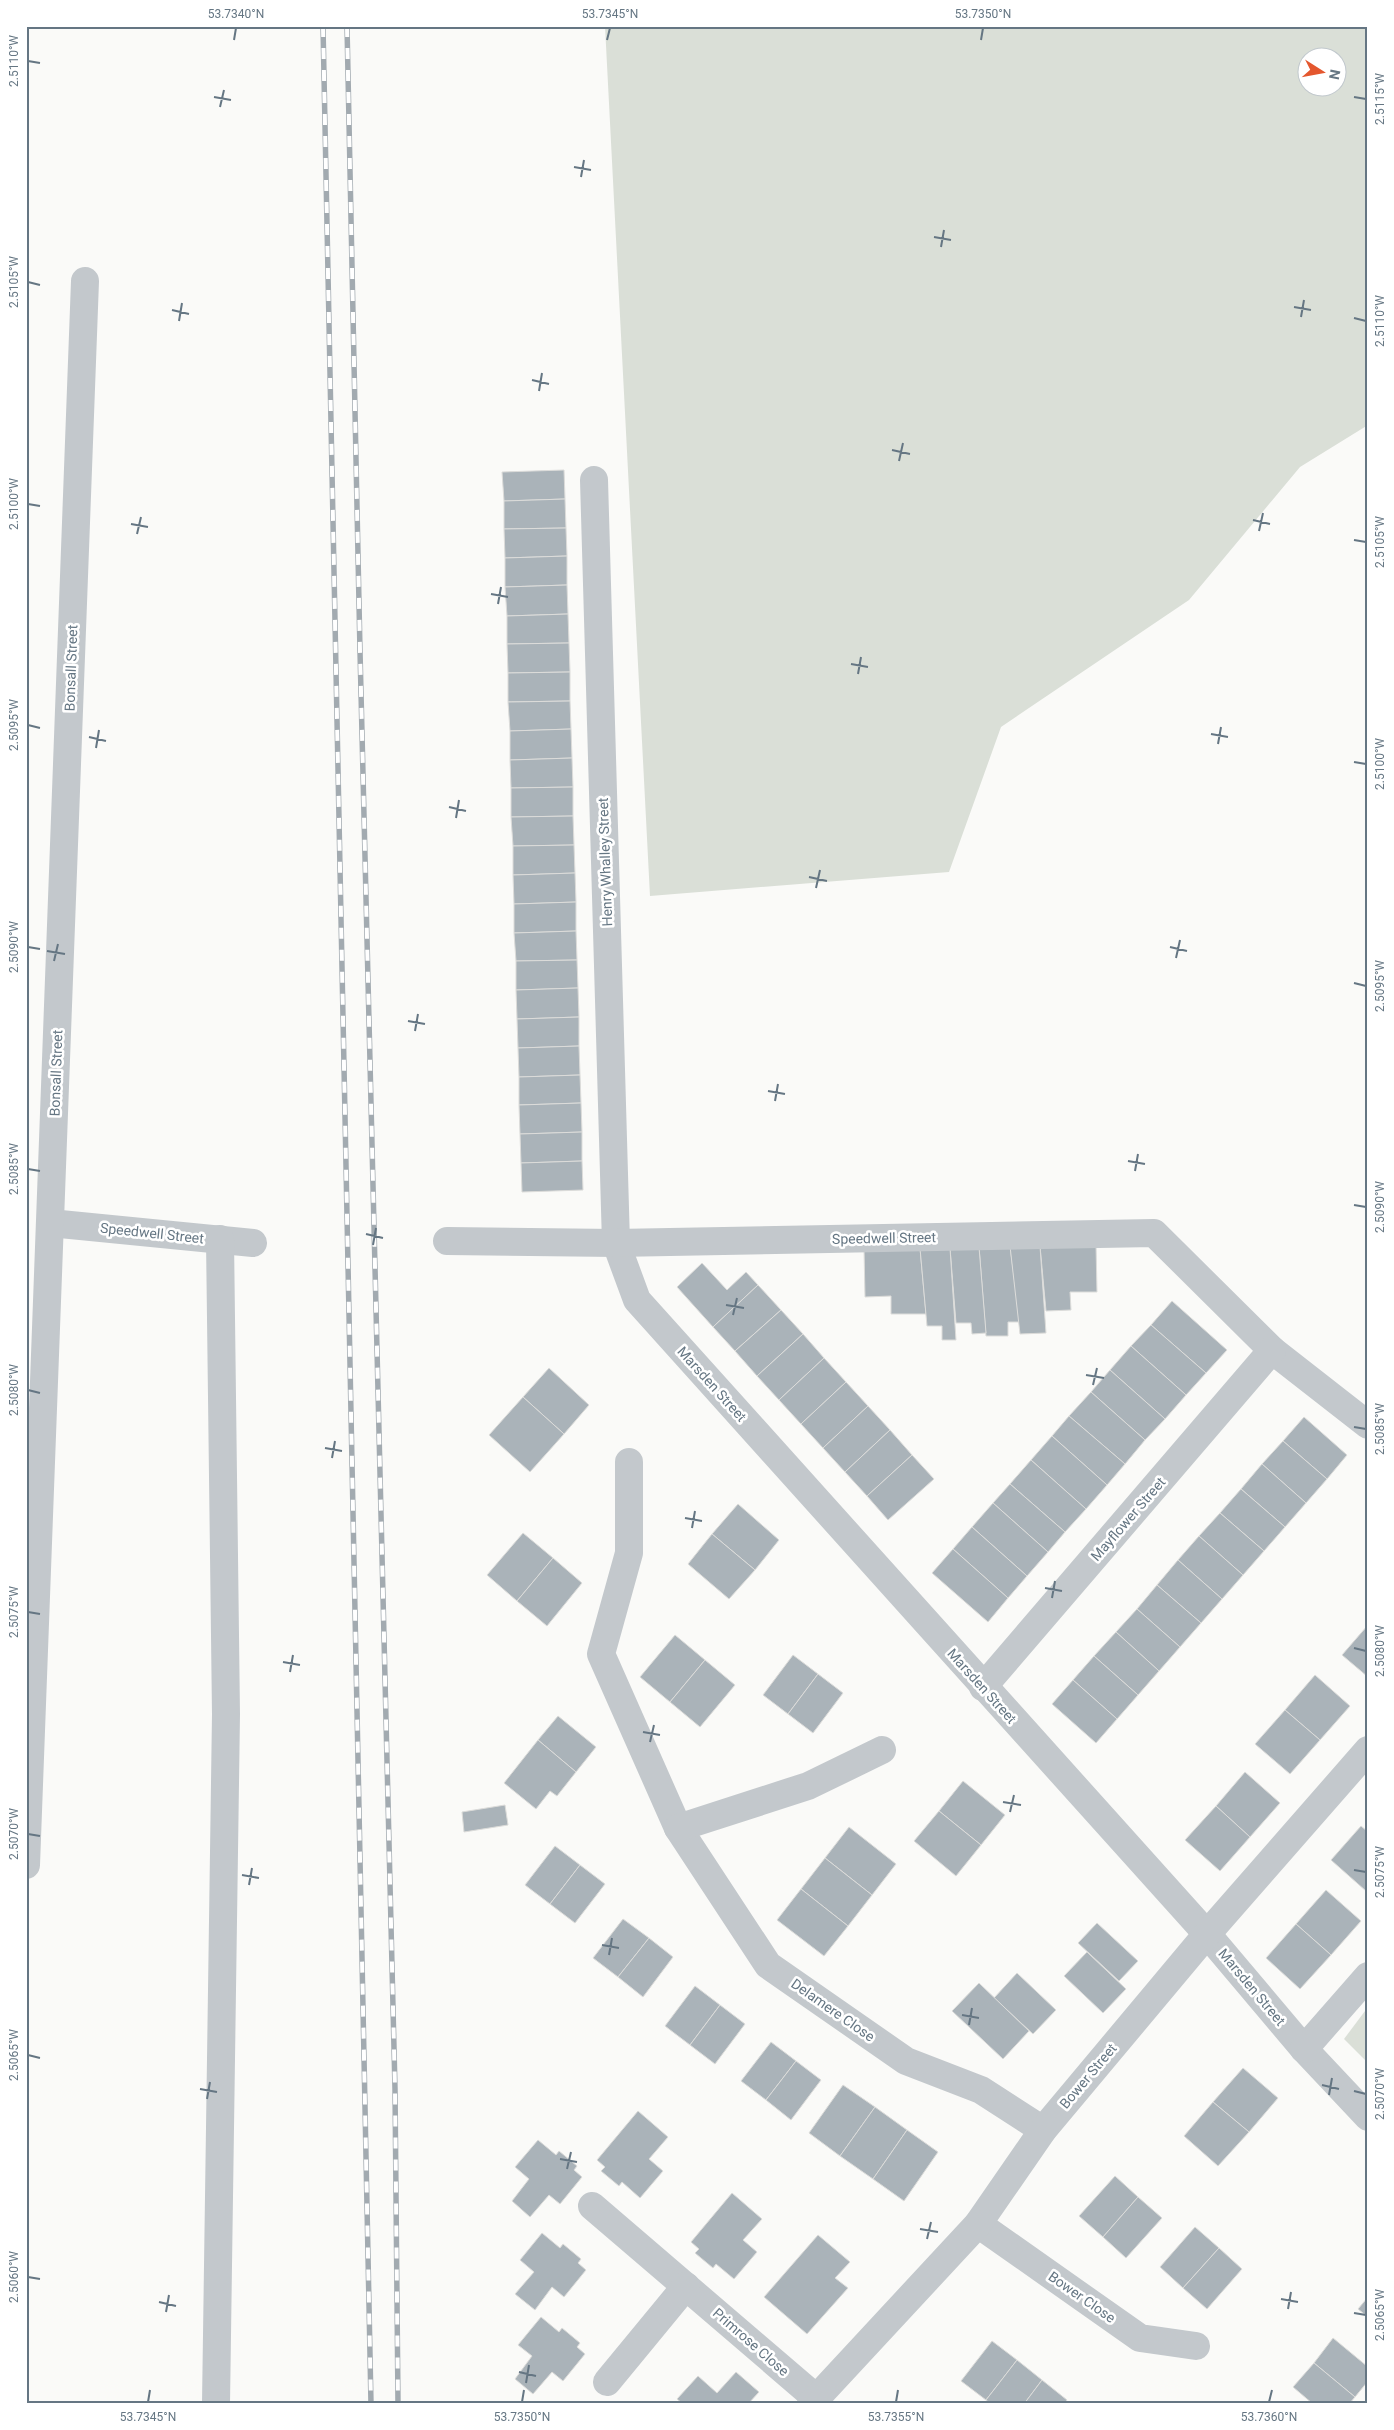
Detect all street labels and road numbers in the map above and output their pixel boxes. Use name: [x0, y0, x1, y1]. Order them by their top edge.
street label: Bonsall Street: [61, 624, 81, 712]
street label: Henry Whalley Street: [595, 797, 615, 927]
street label: Bonsall Street: [46, 1029, 66, 1117]
street label: Speedwell Street: [99, 1220, 205, 1246]
street label: Speedwell Street: [832, 1229, 937, 1247]
street label: Marsden Street: [674, 1343, 750, 1425]
street label: Mayflower Street: [1087, 1474, 1169, 1564]
street label: Marsden Street: [944, 1645, 1020, 1727]
street label: Marsden Street: [1215, 1945, 1289, 2029]
street label: Delamere Close: [788, 1975, 878, 2045]
street label: Bower Street: [1056, 2040, 1120, 2112]
street label: Bower Close: [1045, 2268, 1119, 2326]
street label: Primrose Close: [710, 2305, 792, 2379]

